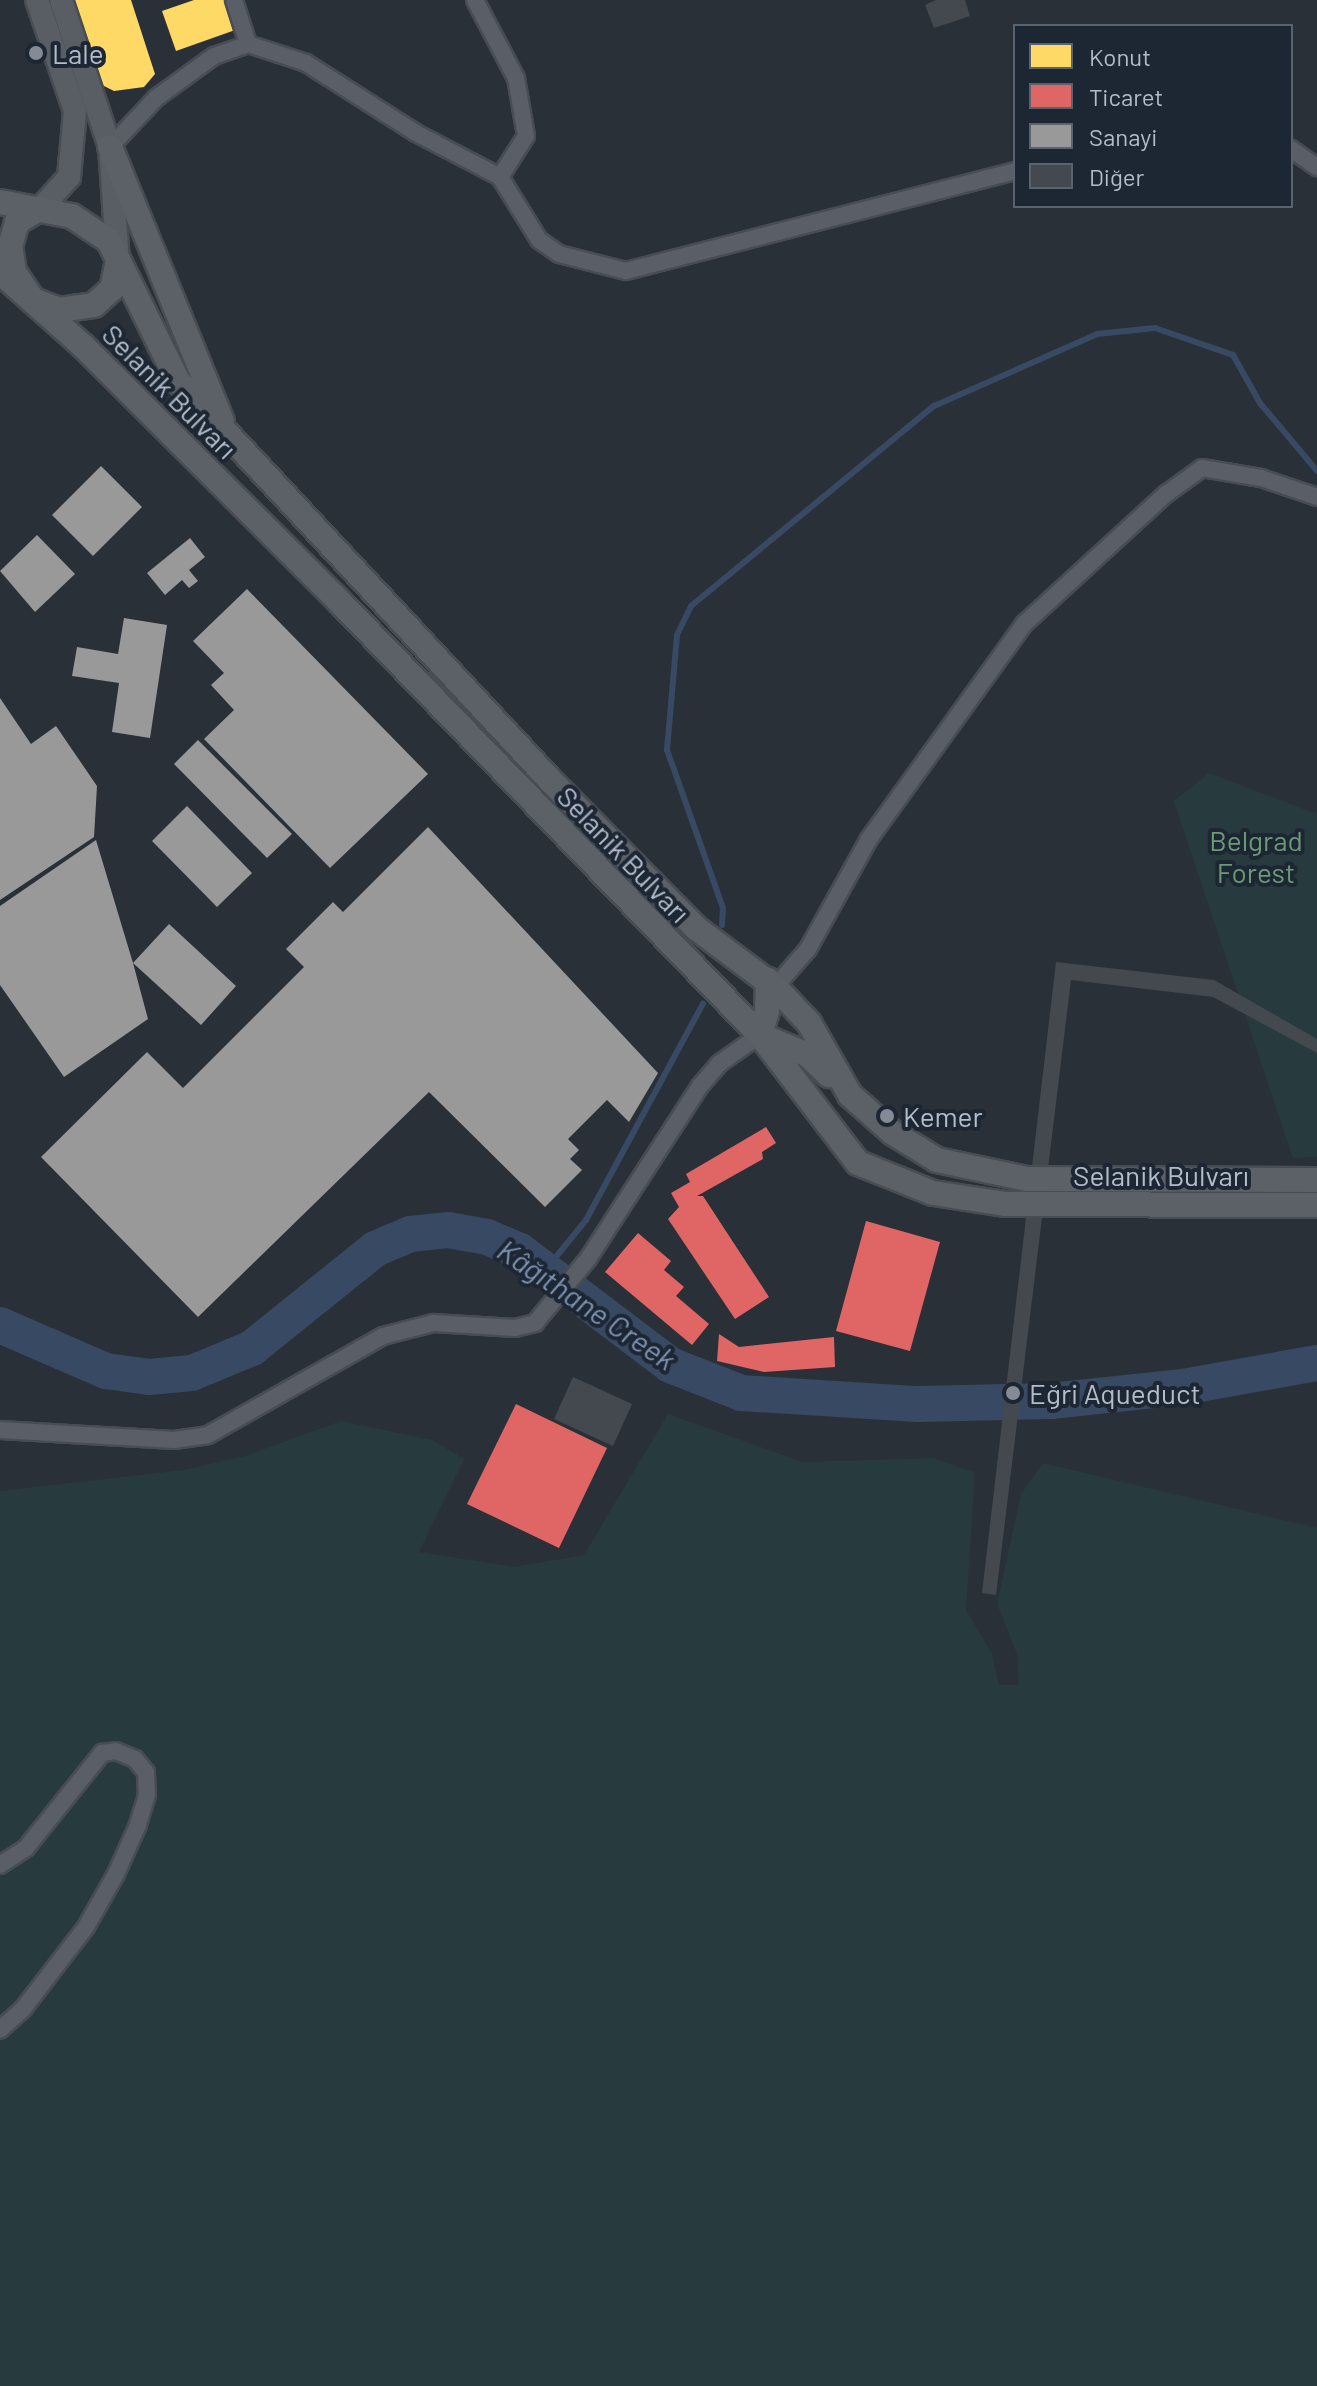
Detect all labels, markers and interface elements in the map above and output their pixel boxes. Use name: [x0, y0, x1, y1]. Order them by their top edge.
legend: [1013, 24, 1293, 208]
place label: Lale: [52, 36, 104, 70]
text: Konut: [1089, 42, 1151, 71]
marker: Lale: [27, 44, 45, 62]
text: Ticaret: [1089, 82, 1163, 111]
text: Sanayi: [1089, 122, 1157, 151]
text: Diğer: [1089, 162, 1144, 191]
street label: Selanik Bulvarı: [96, 317, 244, 465]
street label: Selanik Bulvarı: [551, 779, 697, 929]
park label: Belgrad Forest: [1209, 823, 1303, 889]
place label: Kemer: [903, 1099, 983, 1133]
marker: Kemer: [878, 1107, 896, 1125]
street label: Selanik Bulvarı: [1073, 1158, 1249, 1192]
water label: Kâğıthane Creek: [491, 1231, 683, 1377]
place label: Eğri Aqueduct: [1029, 1376, 1201, 1410]
marker: Eğri Aqueduct: [1004, 1384, 1022, 1402]

